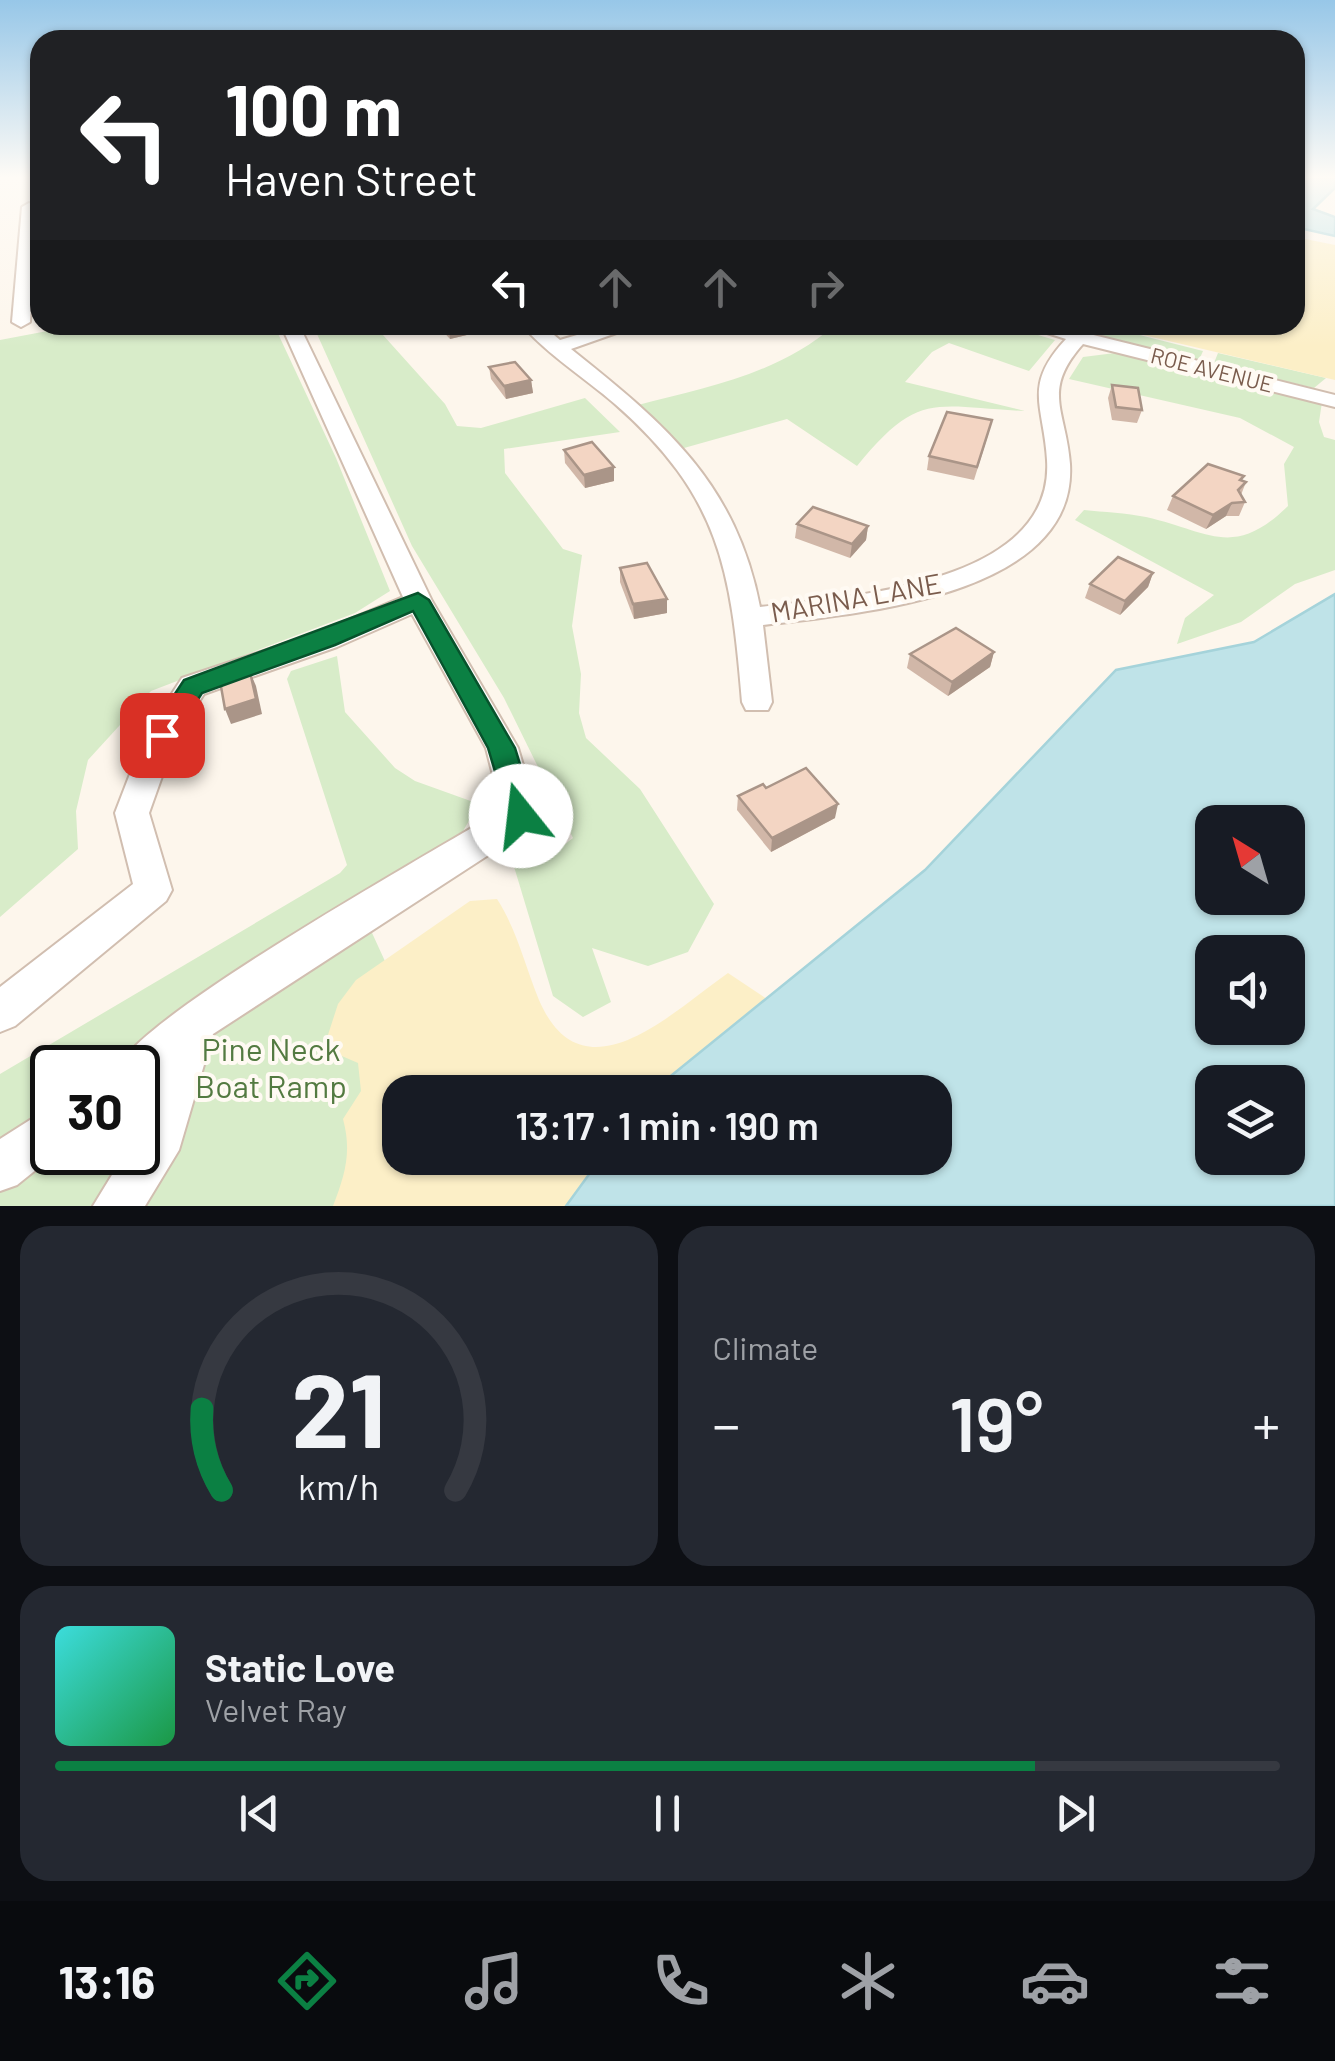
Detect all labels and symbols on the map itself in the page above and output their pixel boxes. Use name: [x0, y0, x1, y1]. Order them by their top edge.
street label: ROE AVENUE: [1148, 341, 1276, 397]
street label: MARINA LANE: [768, 565, 944, 629]
pin: [120, 693, 205, 778]
position arrow: [469, 764, 573, 868]
north arrow: [1195, 805, 1305, 915]
park label: Pine Neck Boat Ramp: [195, 1029, 347, 1104]
speed limit sign: 30: [30, 1045, 160, 1175]

